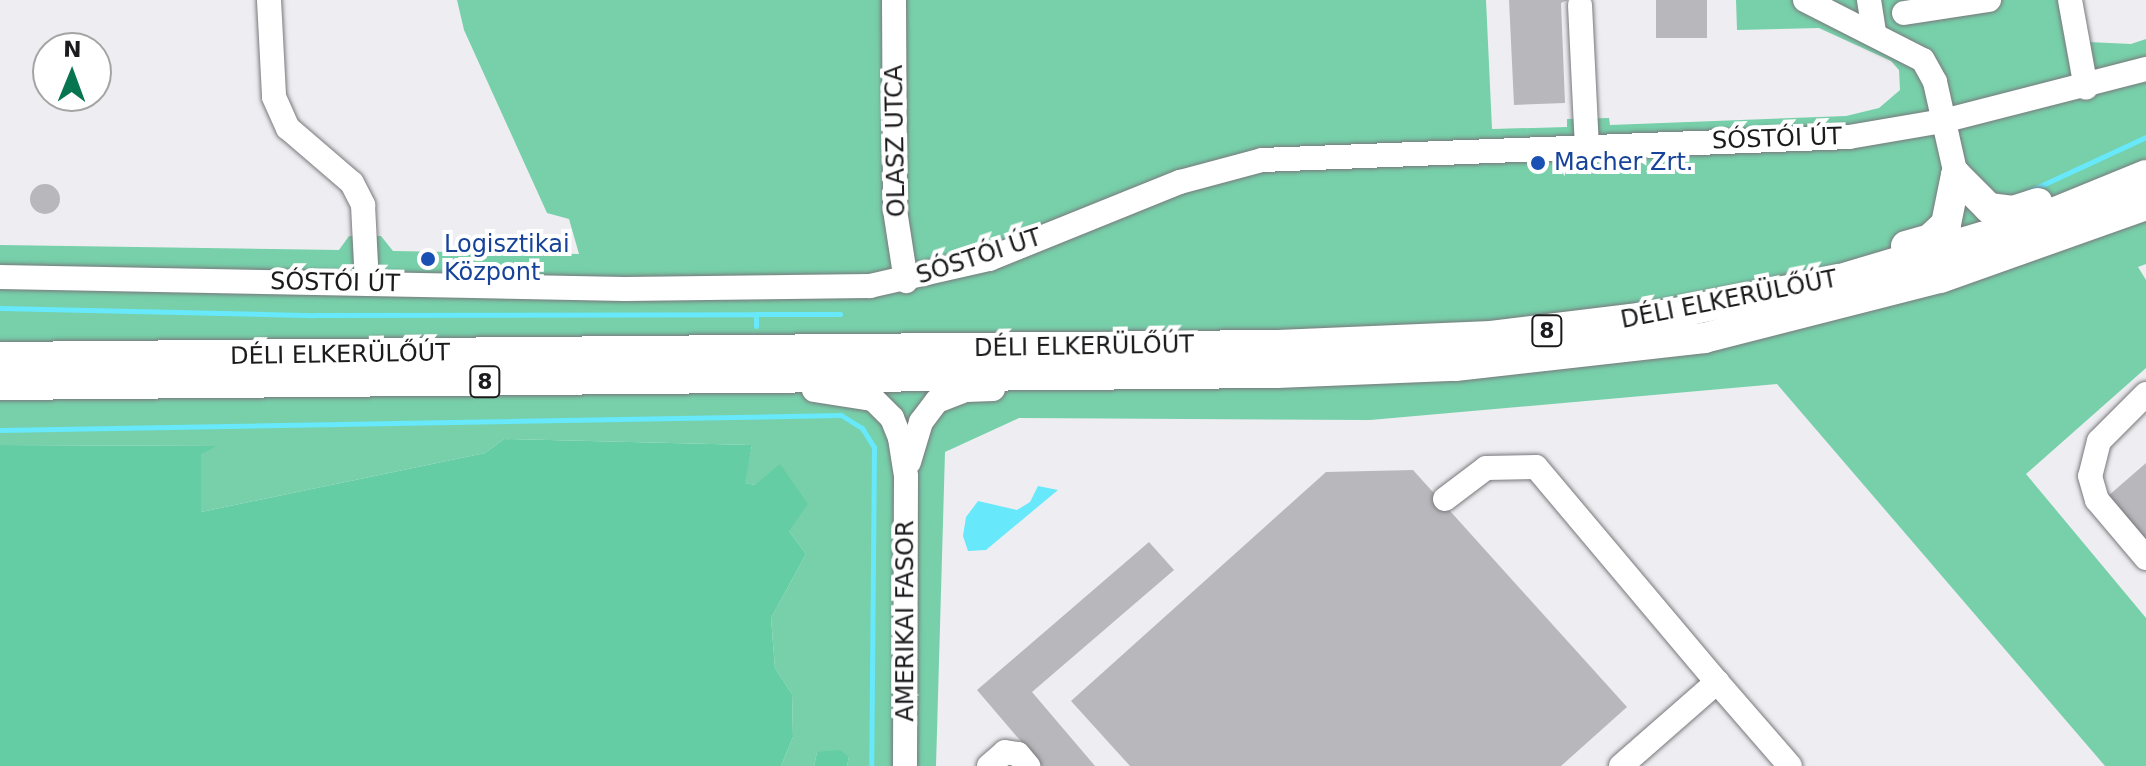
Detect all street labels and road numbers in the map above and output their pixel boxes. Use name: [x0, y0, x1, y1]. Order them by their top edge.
street label: OLASZ UTCA: [880, 64, 912, 218]
street label: SÓSTÓI ÚT: [1712, 122, 1842, 156]
street label: SÓSTÓI ÚT: [913, 223, 1045, 291]
street label: DÉLI ELKERÜLŐÚT: [1618, 265, 1840, 335]
street label: SÓSTÓI ÚT: [270, 267, 400, 299]
road number: 8: [1531, 313, 1563, 349]
street label: DÉLI ELKERÜLŐÚT: [974, 331, 1194, 363]
street label: DÉLI ELKERÜLŐÚT: [230, 339, 450, 371]
road number: 8: [469, 364, 501, 400]
street label: AMERIKAI FASOR: [892, 520, 920, 722]

